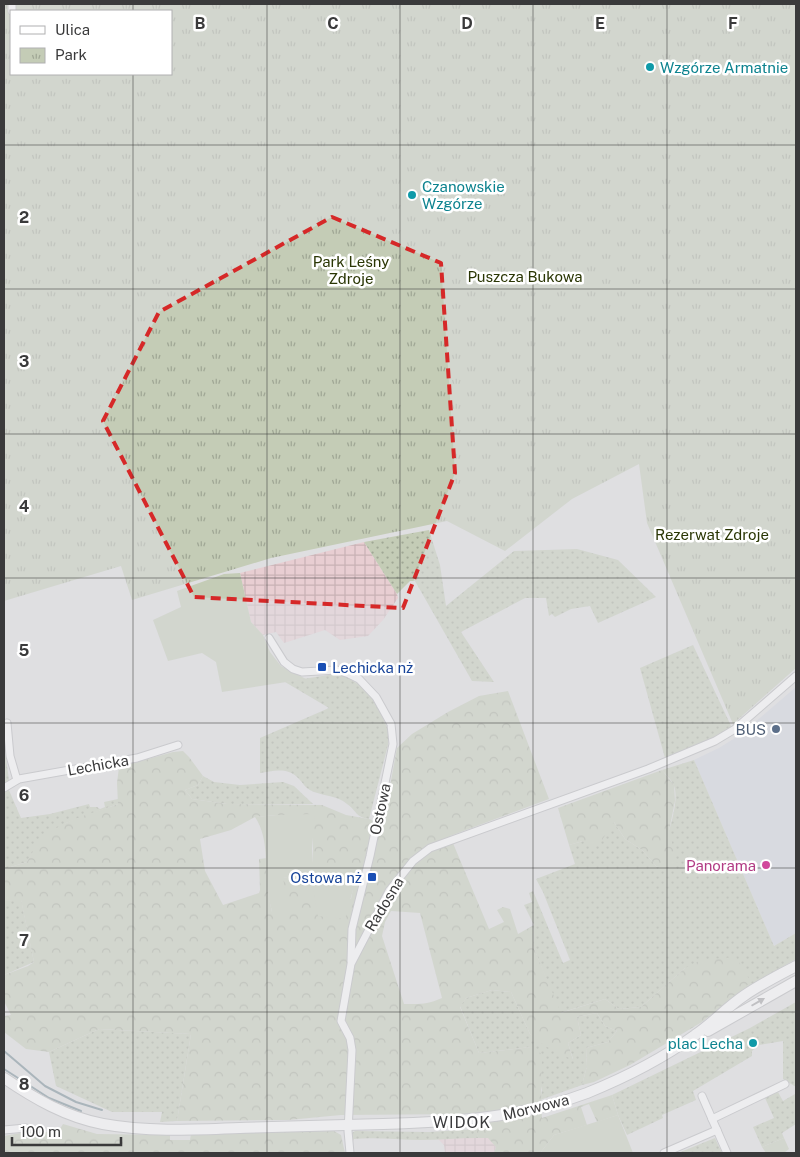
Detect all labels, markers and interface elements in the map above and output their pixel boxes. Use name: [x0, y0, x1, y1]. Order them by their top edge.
legend: [10, 10, 172, 75]
text: B: [195, 14, 206, 33]
text: C: [327, 14, 339, 33]
text: D: [461, 14, 473, 33]
text: E: [595, 14, 605, 33]
text: F: [728, 14, 738, 33]
text: Ulica: [55, 21, 90, 38]
text: Park: [55, 46, 87, 63]
place label: Wzgórze Armatnie: [660, 59, 788, 76]
marker: Wzgórze Armatnie: [644, 61, 656, 73]
place label: Czanowskie Wzgórze: [422, 178, 505, 212]
marker: Czanowskie Wzgórze: [406, 189, 418, 201]
text: 2: [19, 208, 29, 227]
park label: Park Leśny Zdroje: [313, 253, 389, 287]
park label: Puszcza Bukowa: [467, 268, 583, 285]
text: 3: [19, 352, 29, 371]
text: 4: [19, 497, 30, 516]
park label: Rezerwat Zdroje: [655, 526, 769, 543]
text: 5: [19, 641, 30, 660]
place label: Lechicka nż: [332, 659, 413, 676]
marker: Lechicka nż: [316, 661, 328, 673]
place label: BUS: [735, 721, 766, 738]
marker: BUS: [770, 723, 782, 735]
street label: Lechicka: [66, 751, 130, 779]
street label: Ostowa: [366, 782, 394, 836]
text: 6: [19, 786, 29, 805]
place label: Panorama: [686, 857, 756, 874]
marker: Panorama: [760, 859, 772, 871]
place label: Ostowa nż: [290, 869, 362, 886]
marker: Ostowa nż: [366, 871, 378, 883]
street label: Radosna: [361, 874, 407, 934]
text: 7: [19, 931, 29, 950]
one-way arrow: [752, 998, 765, 1007]
place label: plac Lecha: [668, 1035, 743, 1052]
marker: plac Lecha: [747, 1037, 759, 1049]
text: 8: [19, 1075, 30, 1094]
street label: Morwowa: [501, 1091, 571, 1123]
district label: WIDOK: [433, 1113, 491, 1132]
scale bar: [12, 1114, 121, 1146]
text: 100 m: [20, 1123, 61, 1140]

